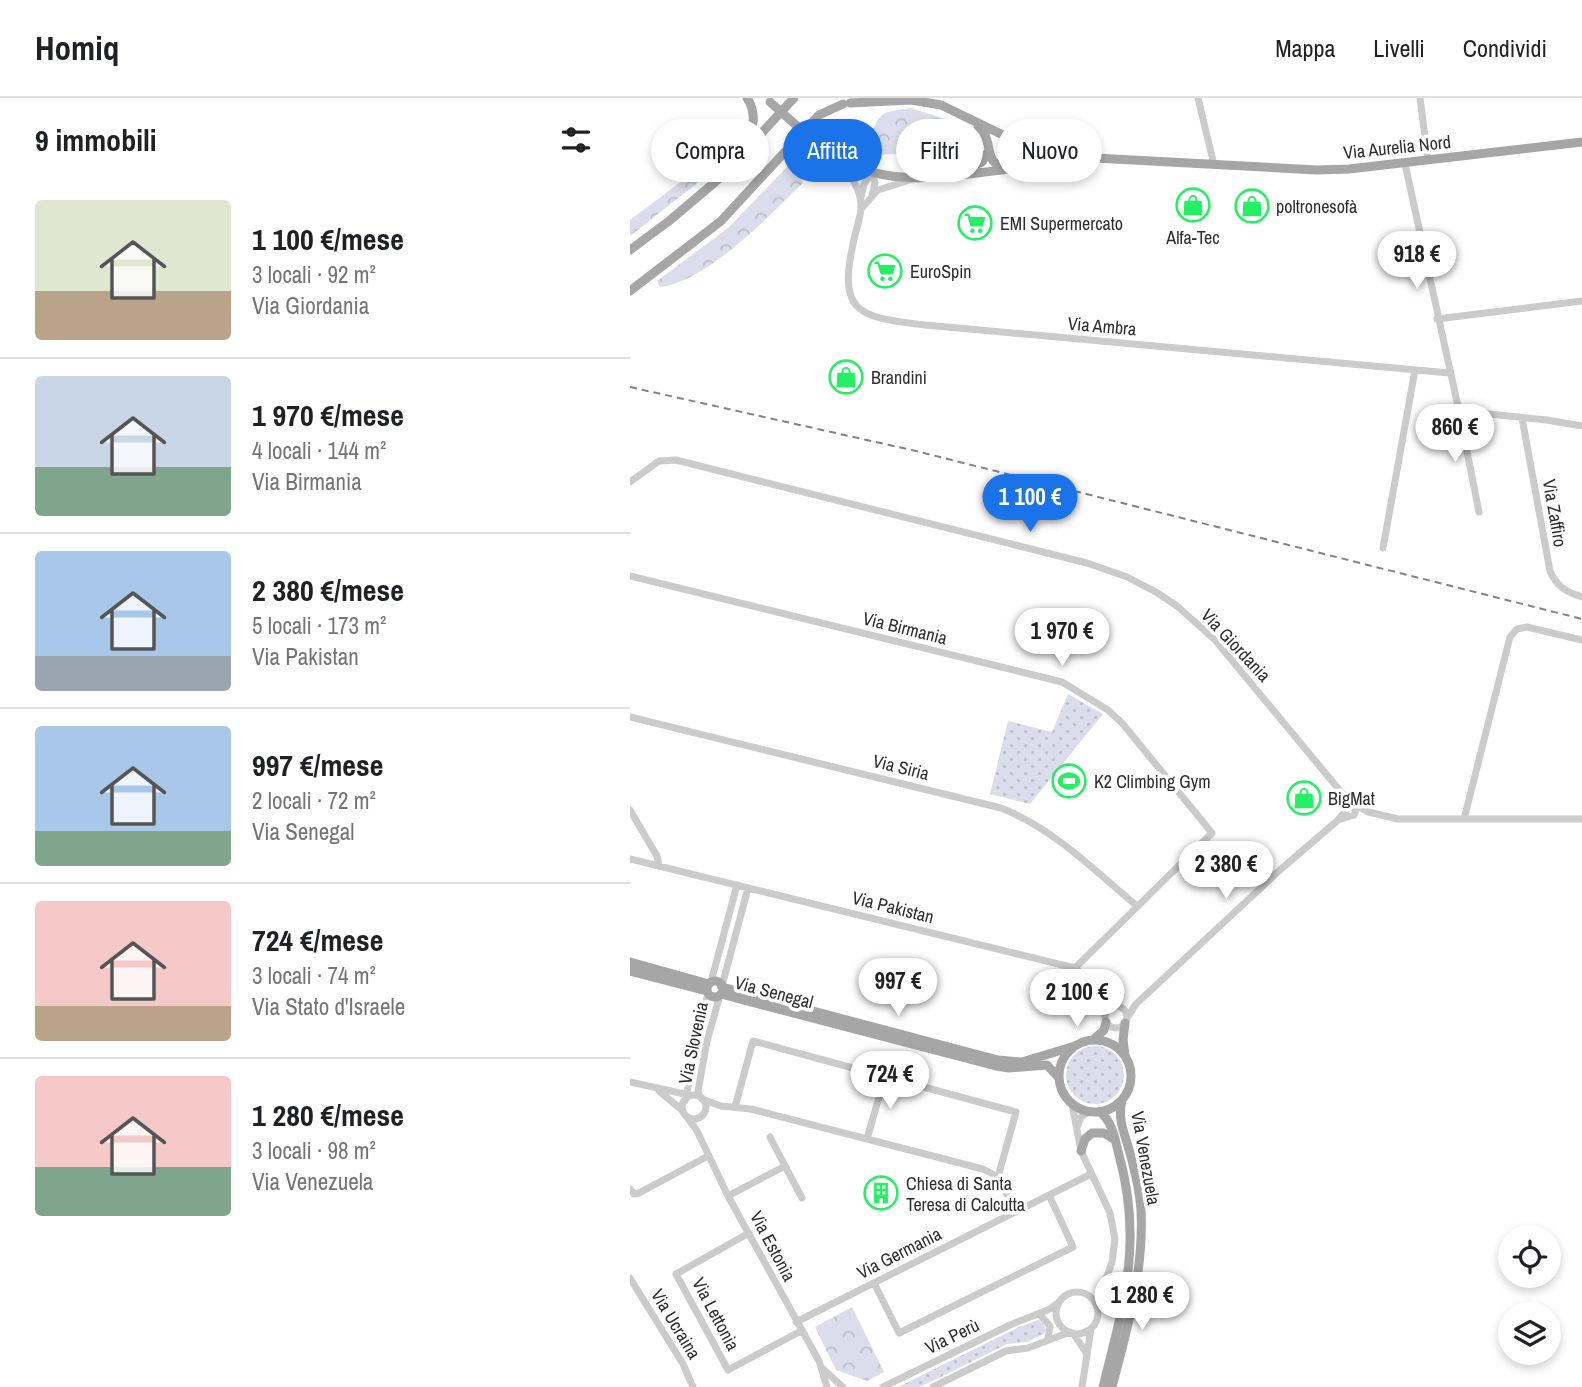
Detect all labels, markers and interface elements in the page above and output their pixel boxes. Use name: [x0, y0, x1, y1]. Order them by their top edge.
text: Homiq: [35, 26, 119, 70]
text: Mappa: [1275, 32, 1335, 64]
text: Livelli: [1373, 32, 1425, 64]
text: Condividi: [1463, 32, 1547, 64]
chip: Compra: [651, 119, 769, 182]
chip: Affitta: [783, 119, 882, 182]
chip: Filtri: [896, 119, 983, 182]
chip: Nuovo: [997, 119, 1102, 182]
text: 9 immobili: [35, 120, 157, 160]
icon: filters: [557, 121, 595, 159]
street label: Via Aurelia Nord: [1342, 129, 1452, 165]
shop icon: Alfa-Tec: [1174, 186, 1212, 224]
shop icon: poltronesofà: [1233, 187, 1271, 225]
place label: poltronesofà: [1276, 194, 1357, 219]
supermarket icon: EMI Supermercato: [956, 204, 994, 242]
place label: EMI Supermercato: [1000, 211, 1123, 236]
text: 1 100 €/mese: [252, 219, 404, 259]
place label: Alfa-Tec: [1165, 225, 1220, 250]
icon: home: [91, 228, 175, 312]
pin: 918 €: [1368, 232, 1466, 291]
text: 918 €: [1393, 238, 1441, 269]
supermarket icon: EuroSpin: [866, 252, 904, 290]
text: 3 locali · 92 m²: [252, 259, 376, 290]
place label: EuroSpin: [910, 259, 972, 284]
text: Via Giordania: [252, 290, 369, 321]
street label: Via Ambra: [1067, 311, 1137, 341]
shop icon: Brandini: [827, 358, 865, 396]
place label: Brandini: [871, 365, 927, 390]
text: 1 970 €/mese: [252, 395, 404, 435]
icon: home: [91, 404, 175, 488]
pin: 860 €: [1406, 404, 1504, 464]
text: 860 €: [1431, 411, 1479, 442]
text: 4 locali · 144 m²: [252, 435, 386, 466]
text: Via Birmania: [252, 466, 362, 497]
pin: 1 100 €: [965, 474, 1095, 534]
street label: Via Zaffiro: [1537, 477, 1573, 549]
text: 1 100 €: [999, 481, 1061, 512]
text: 2 380 €/mese: [252, 570, 404, 610]
icon: home: [91, 579, 175, 663]
street label: Via Giordania: [1196, 603, 1276, 687]
street label: Via Birmania: [860, 605, 950, 651]
pin: 1 970 €: [997, 608, 1127, 668]
text: 5 locali · 173 m²: [252, 610, 386, 641]
text: 1 970 €: [1031, 615, 1093, 646]
text: Via Pakistan: [252, 641, 359, 672]
text: 997 €/mese: [252, 745, 383, 785]
street label: Via Siria: [870, 748, 932, 786]
icon: home: [91, 754, 175, 838]
sports icon: K2 Climbing Gym: [1050, 762, 1088, 800]
place label: K2 Climbing Gym: [1094, 769, 1210, 794]
shop icon: BigMat: [1285, 779, 1323, 817]
text: 2 locali · 72 m²: [252, 785, 376, 816]
place label: BigMat: [1328, 786, 1375, 811]
text: Via Senegal: [252, 816, 354, 847]
pin: 2 380 €: [1161, 842, 1291, 901]
text: 2 380 €: [1195, 848, 1257, 879]
street label: Via Pakistan: [849, 885, 937, 929]
text: 724 €/mese: [252, 920, 383, 960]
icon: home: [91, 929, 175, 1013]
pin: 997 €: [849, 958, 947, 1018]
text: 3 locali · 74 m²: [252, 960, 376, 991]
text: 997 €: [874, 965, 922, 996]
street label: Via Senegal: [732, 970, 816, 1014]
pin: 2 100 €: [1012, 970, 1142, 1029]
text: 2 100 €: [1046, 976, 1108, 1007]
text: Via Stato d'Israele: [252, 991, 405, 1022]
street label: Via Slovenia: [672, 1000, 714, 1086]
pin: 724 €: [841, 1052, 939, 1111]
text: 724 €: [866, 1058, 914, 1089]
text: 1 280 €/mese: [252, 1095, 404, 1135]
icon: home: [91, 1104, 175, 1188]
street label: Via Venezuela: [1125, 1109, 1167, 1207]
text: 3 locali · 98 m²: [252, 1135, 376, 1166]
text: Via Venezuela: [252, 1166, 373, 1197]
place label: Chiesa di Santa Teresa di Calcutta: [906, 1171, 1025, 1217]
building icon: Chiesa di Santa Teresa di Calcutta: [862, 1174, 900, 1212]
street label: Via Estonia: [744, 1207, 802, 1285]
street label: Via Germania: [852, 1221, 946, 1285]
map controls: [1498, 1225, 1561, 1365]
button: locate: [1498, 1225, 1561, 1288]
pin: 1 280 €: [1077, 1272, 1207, 1332]
street label: Via Lettonia: [686, 1273, 746, 1355]
text: 1 280 €: [1111, 1279, 1173, 1310]
street label: Via Ucraina: [645, 1284, 707, 1364]
button: layers: [1498, 1302, 1561, 1365]
street label: Via Perù: [921, 1312, 983, 1360]

